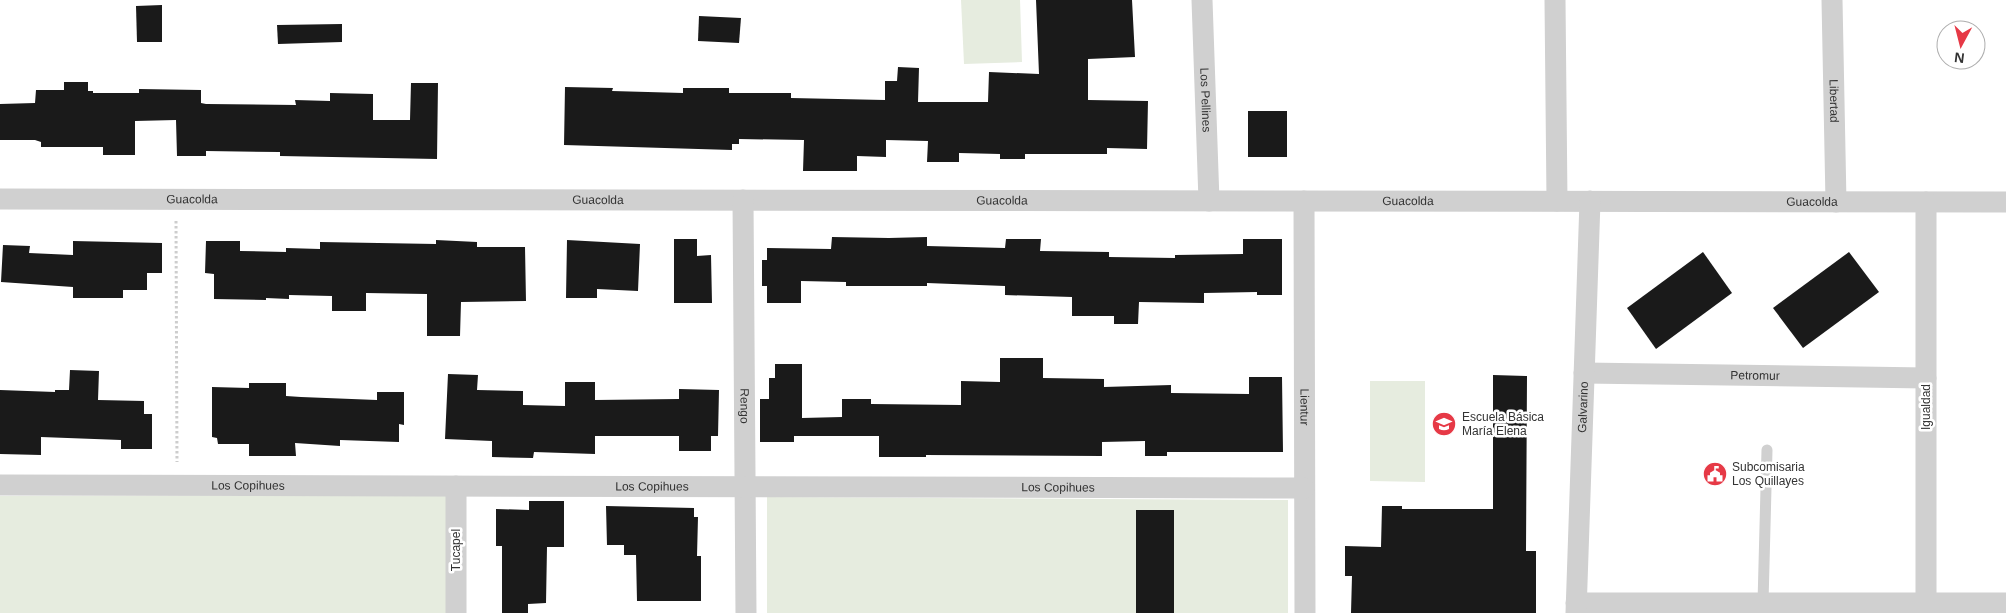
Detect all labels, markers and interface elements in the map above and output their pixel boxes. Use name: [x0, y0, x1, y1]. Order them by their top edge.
north arrow: [1936, 20, 1986, 70]
text: N: [1953, 49, 1965, 66]
street label: Los Pellines: [1197, 67, 1214, 133]
street label: Libertad: [1827, 79, 1841, 123]
street label: Guacolda: [166, 192, 218, 206]
street label: Guacolda: [572, 193, 624, 207]
street label: Guacolda: [976, 193, 1028, 208]
street label: Guacolda: [1382, 194, 1434, 208]
street label: Guacolda: [1786, 195, 1838, 209]
street label: Petromur: [1730, 368, 1780, 383]
street label: Galvarino: [1575, 381, 1591, 433]
street label: Igualdad: [1919, 384, 1933, 430]
street label: Rengo: [737, 388, 752, 424]
street label: Lientur: [1297, 389, 1312, 425]
place label: Escuela Básica María Elena: [1462, 410, 1544, 438]
school or university icon: Escuela Básica María Elena: [1431, 411, 1457, 437]
place label: Subcomisaria Los Quillayes: [1732, 460, 1805, 488]
public building icon: Subcomisaria Los Quillayes: [1702, 461, 1728, 487]
street label: Los Copihues: [211, 478, 285, 493]
street label: Los Copihues: [615, 479, 689, 494]
street label: Los Copihues: [1021, 480, 1095, 495]
street label: Tucapel: [449, 529, 463, 571]

